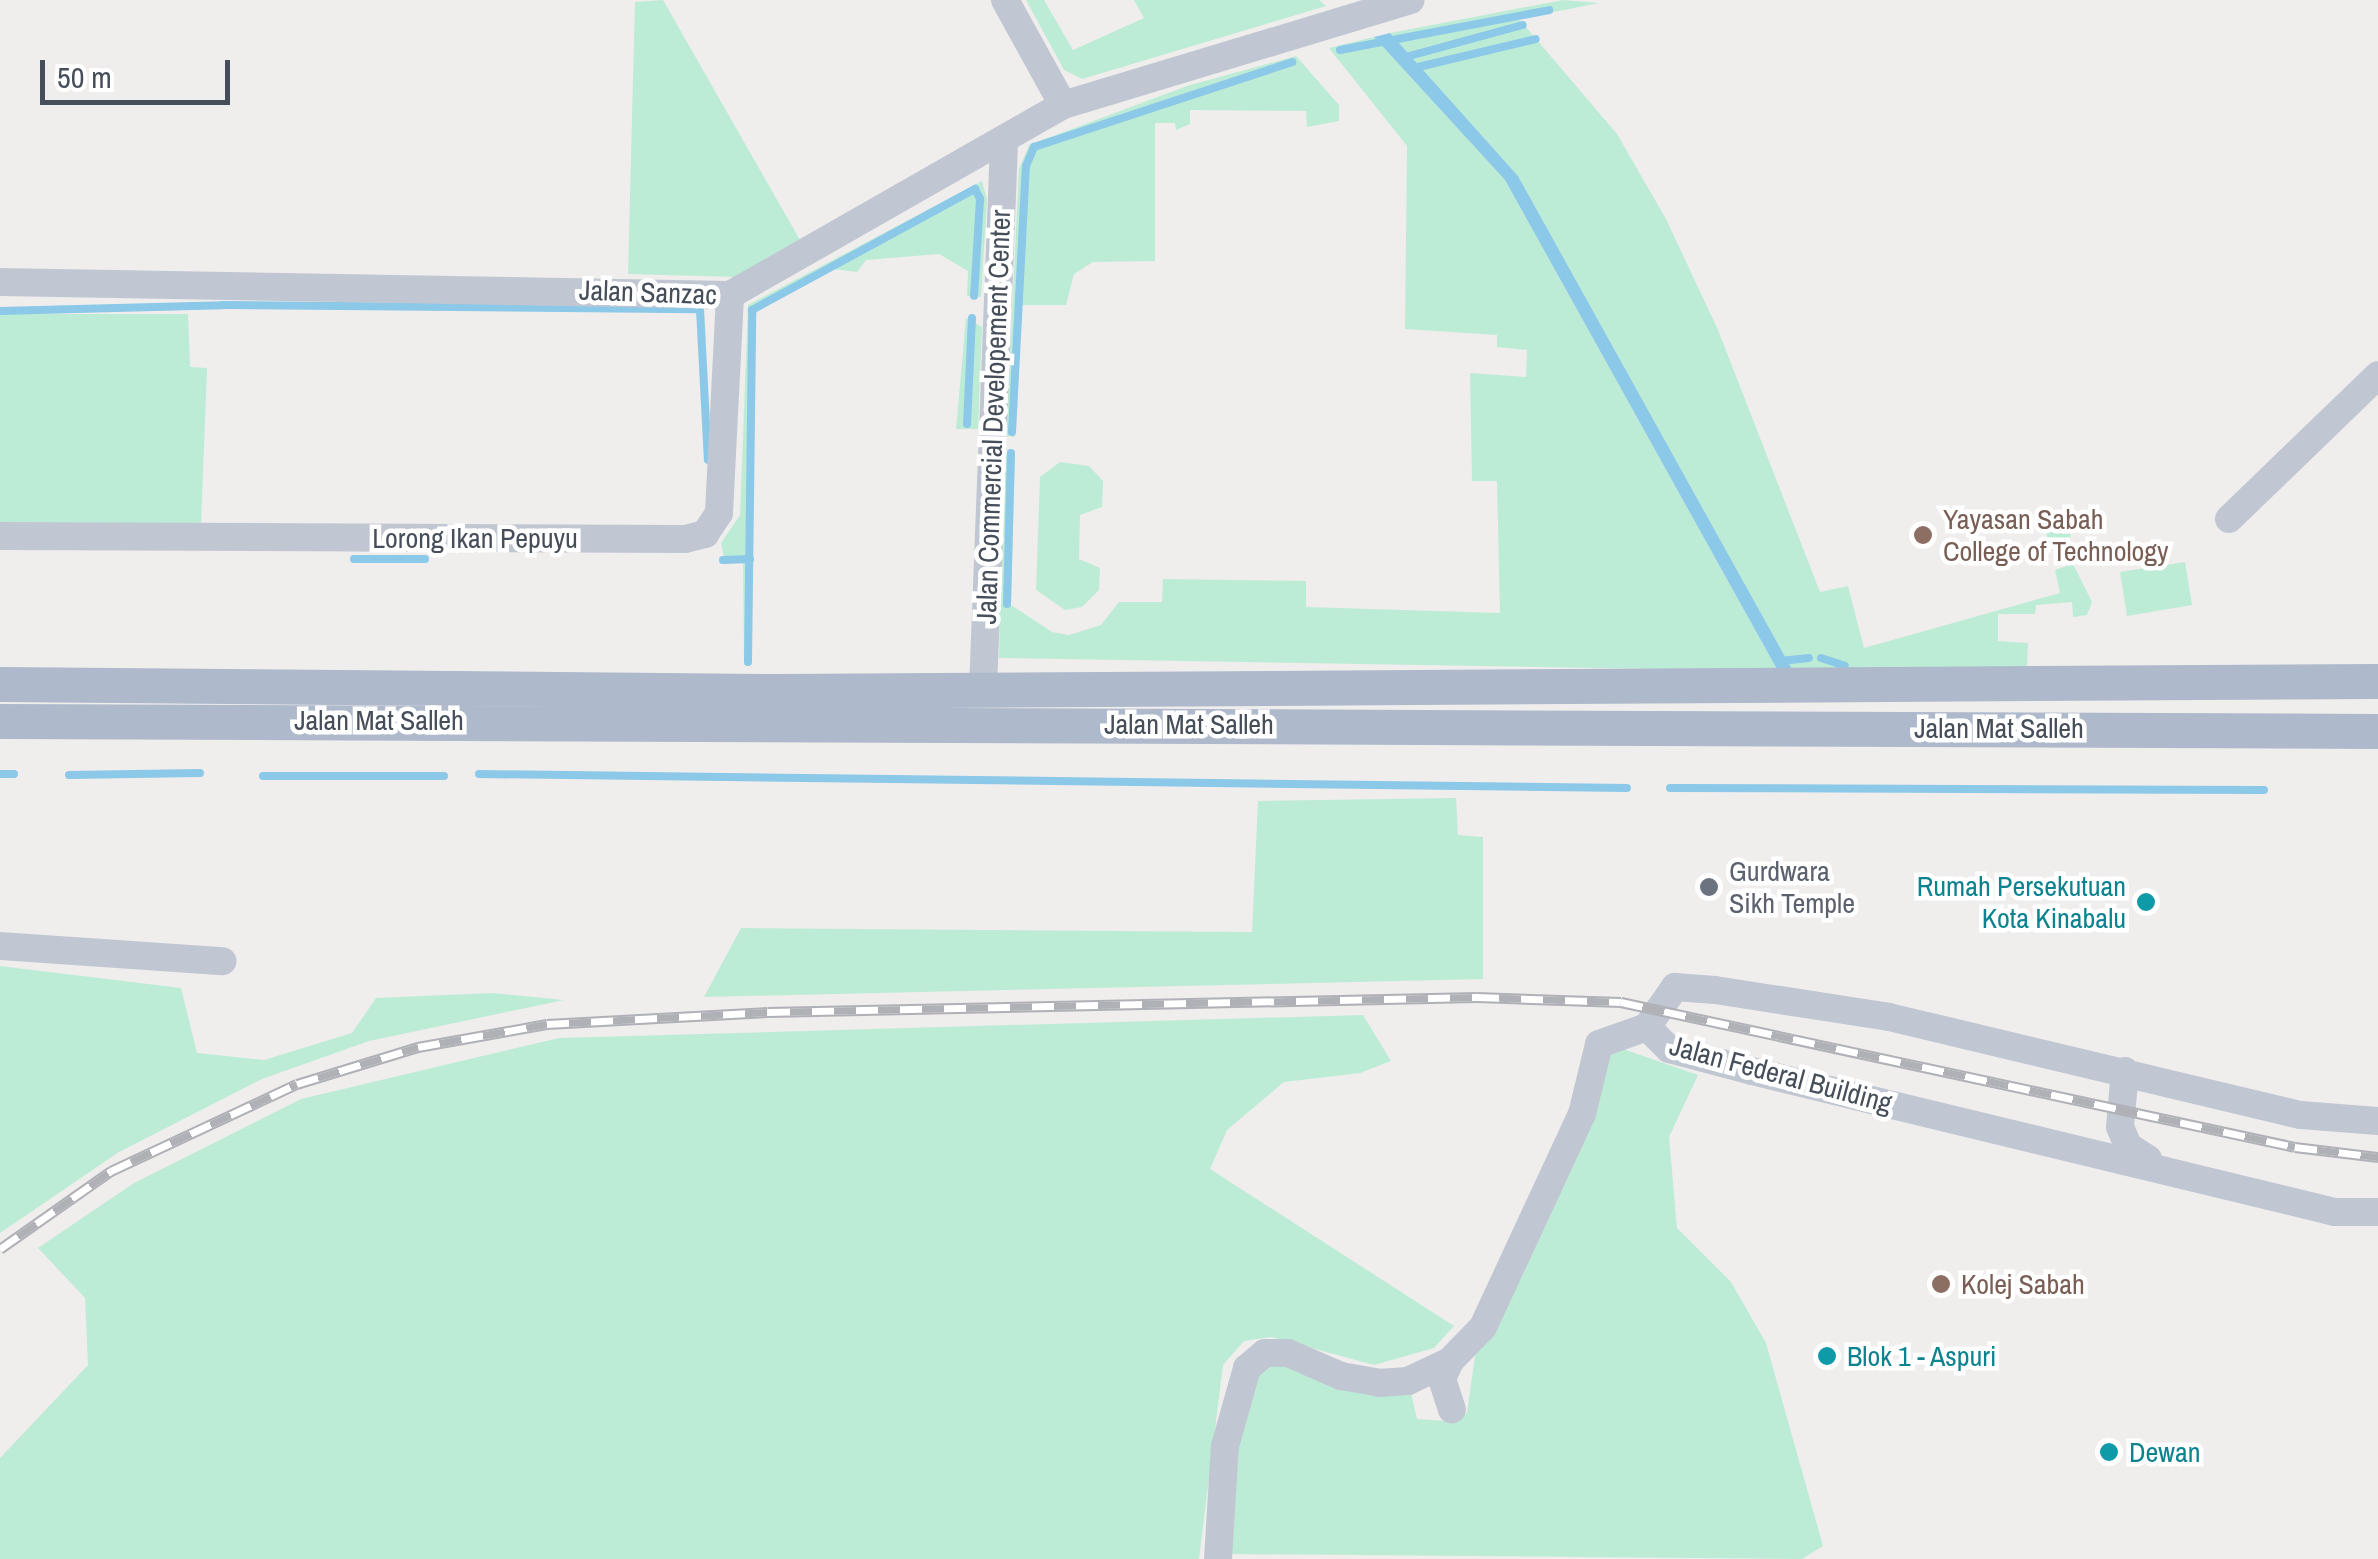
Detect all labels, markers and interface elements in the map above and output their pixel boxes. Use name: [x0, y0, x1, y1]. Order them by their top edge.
scale bar: [45, 40, 235, 102]
text: 50 m: [57, 57, 112, 97]
street label: Jalan Commercial Developement Center: [969, 209, 1017, 625]
street label: Jalan Sanzac: [579, 273, 717, 311]
place label: Yayasan Sabah College of Technology: [1943, 502, 2169, 568]
street label: Lorong Ikan Pepuyu: [372, 521, 578, 555]
marker: Yayasan Sabah College of Technology: [1912, 524, 1934, 546]
street label: Jalan Mat Salleh: [294, 703, 464, 737]
street label: Jalan Mat Salleh: [1104, 707, 1274, 741]
street label: Jalan Mat Salleh: [1914, 711, 2084, 745]
place label: Gurdwara Sikh Temple: [1729, 854, 1855, 920]
place label: Rumah Persekutuan Kota Kinabalu: [1917, 869, 2126, 935]
marker: Gurdwara Sikh Temple: [1698, 876, 1720, 898]
marker: Rumah Persekutuan Kota Kinabalu: [2135, 891, 2157, 913]
street label: Jalan Federal Building: [1666, 1028, 1896, 1120]
place label: Kolej Sabah: [1961, 1267, 2085, 1301]
marker: Kolej Sabah: [1930, 1273, 1952, 1295]
place label: Blok 1 - Aspuri: [1847, 1339, 1998, 1373]
marker: Blok 1 - Aspuri: [1816, 1345, 1838, 1367]
place label: Dewan: [2129, 1435, 2200, 1469]
marker: Dewan: [2098, 1441, 2120, 1463]

